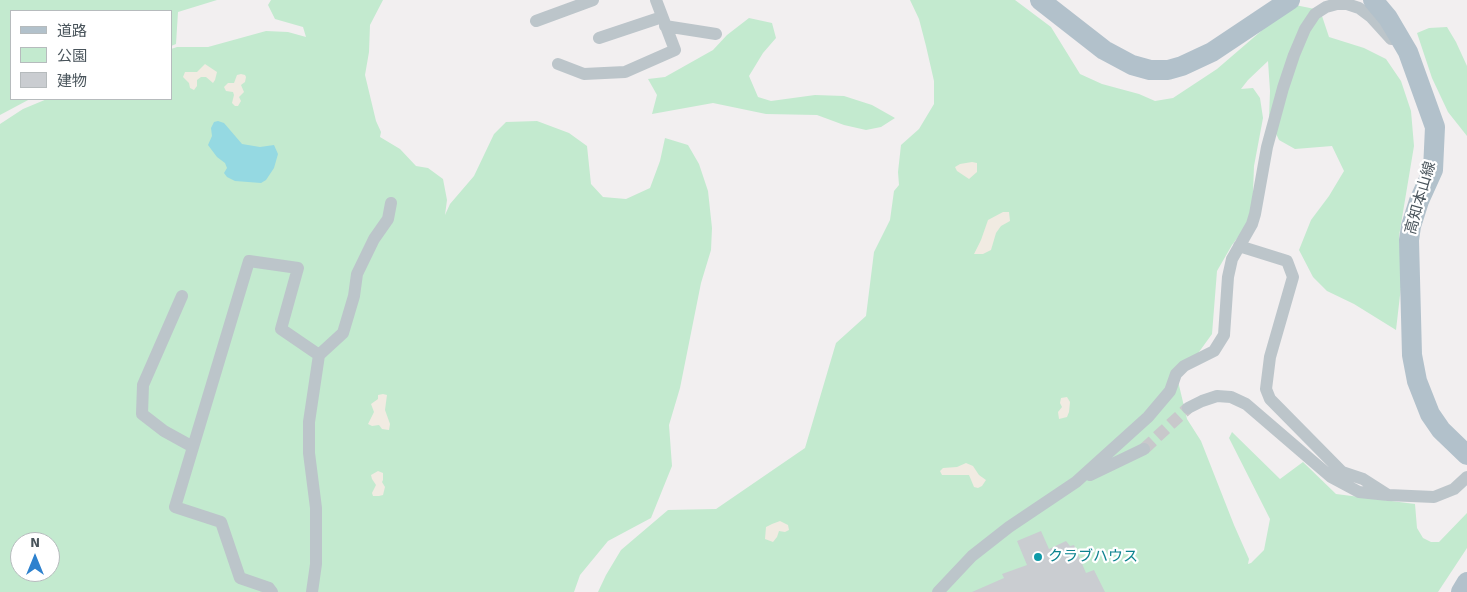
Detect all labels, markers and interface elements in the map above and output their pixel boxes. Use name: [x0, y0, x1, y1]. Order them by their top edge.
legend: [10, 10, 172, 100]
text: 道路: [57, 22, 87, 40]
text: 公園: [57, 47, 87, 65]
text: 建物: [57, 72, 87, 90]
street label: 高知本山線: [1402, 159, 1440, 237]
north arrow: [10, 532, 60, 582]
text: N: [30, 534, 40, 551]
place label: クラブハウス: [1048, 548, 1138, 566]
marker: クラブハウス: [1032, 551, 1044, 563]

